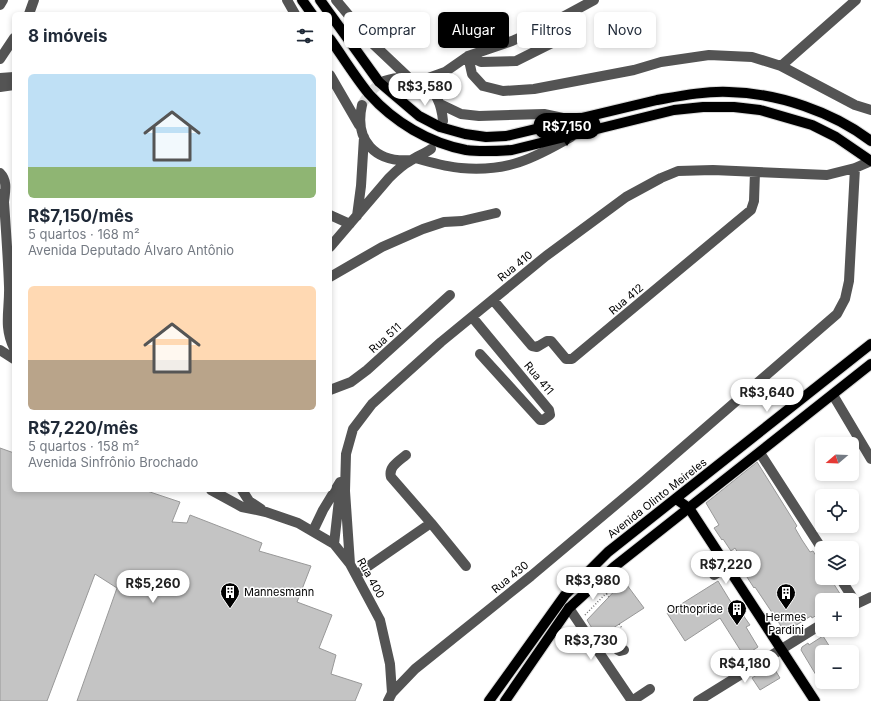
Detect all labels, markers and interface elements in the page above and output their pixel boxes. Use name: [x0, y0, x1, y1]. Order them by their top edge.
chip: Comprar: [344, 12, 430, 48]
chip: Alugar: [438, 12, 509, 48]
chip: Filtros: [517, 12, 586, 48]
chip: Novo: [594, 12, 656, 48]
icon: filters: [294, 25, 316, 47]
text: 8 imóveis: [28, 26, 107, 46]
pin: R$3,580: [388, 73, 462, 107]
text: R$3,580: [398, 78, 452, 94]
icon: home: [136, 100, 208, 172]
pin: R$7,150: [530, 113, 604, 147]
text: R$7,150: [543, 118, 591, 134]
text: R$7,150/mês: [28, 206, 134, 226]
text: 5 quartos · 168 m²: [28, 226, 140, 242]
text: Avenida Deputado Álvaro Antônio: [28, 242, 234, 258]
street label: Rua 410: [495, 248, 535, 284]
street label: Rua 412: [606, 280, 646, 318]
icon: home: [136, 312, 208, 384]
street label: Rua 511: [366, 320, 404, 356]
street label: Rua 411: [521, 359, 557, 397]
pin: R$3,640: [730, 379, 804, 413]
text: R$3,640: [739, 384, 795, 400]
text: R$7,220/mês: [28, 418, 138, 438]
north arrow: [815, 437, 859, 481]
map controls: [815, 437, 859, 689]
text: 5 quartos · 158 m²: [28, 438, 139, 454]
text: Avenida Sinfrônio Brochado: [28, 454, 198, 470]
street label: Avenida Olinto Meireles: [605, 455, 710, 541]
button: locate: [815, 489, 859, 533]
button: layers: [815, 541, 859, 585]
pin: R$7,220: [689, 551, 763, 585]
street label: Rua 400: [354, 555, 388, 601]
text: R$7,220: [700, 556, 752, 572]
street label: Rua 430: [489, 558, 531, 596]
pin: R$3,980: [556, 567, 630, 601]
pin: R$5,260: [116, 570, 190, 604]
text: R$3,980: [565, 572, 621, 588]
text: R$5,260: [126, 575, 180, 591]
building icon: Mannesmann: [219, 581, 241, 609]
building icon: Hermes Pardini: [775, 582, 797, 610]
place label: Mannesmann: [244, 585, 314, 599]
button: +: [815, 593, 859, 637]
building icon: Orthopride: [726, 598, 748, 626]
place label: Orthopride: [667, 602, 723, 616]
place label: Hermes Pardini: [766, 610, 807, 637]
pin: R$3,730: [554, 627, 628, 661]
text: R$3,730: [564, 632, 618, 648]
button: −: [815, 645, 859, 689]
pin: R$4,180: [708, 650, 782, 684]
text: R$4,180: [719, 655, 771, 671]

